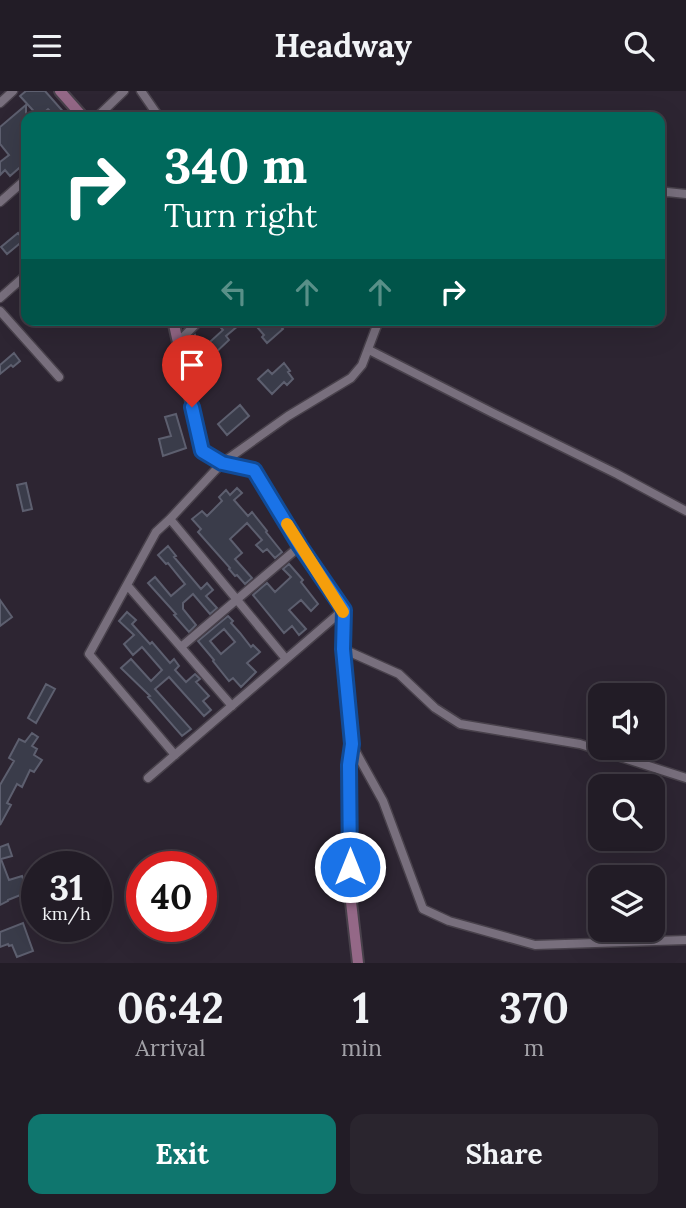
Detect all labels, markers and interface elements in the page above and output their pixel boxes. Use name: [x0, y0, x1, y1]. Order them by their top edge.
text: Headway: [274, 25, 412, 66]
icon: menu: [28, 27, 66, 65]
icon: search: [620, 27, 658, 65]
text: 340 m: [164, 134, 307, 196]
icon: right: [49, 140, 140, 231]
text: Turn right: [164, 195, 317, 236]
icon: left: [215, 273, 253, 311]
icon: ahead: [288, 273, 326, 311]
icon: ahead: [361, 273, 399, 311]
icon: right: [434, 273, 472, 311]
pin: [162, 335, 222, 407]
icon: arrive: [173, 346, 211, 384]
map controls: [588, 683, 665, 942]
button: sound: [588, 683, 665, 760]
button: search: [588, 774, 665, 851]
position arrow: [313, 830, 387, 904]
speed limit sign: 40: [126, 851, 217, 942]
text: 31: [50, 865, 83, 910]
button: layers: [588, 865, 665, 942]
text: km/h: [42, 902, 91, 925]
text: 06:42: [117, 981, 224, 1035]
text: 1: [353, 981, 370, 1035]
text: 370: [499, 981, 569, 1035]
text: Arrival: [135, 1033, 206, 1062]
text: min: [341, 1033, 382, 1062]
text: m: [524, 1033, 544, 1062]
button: Exit: [28, 1114, 336, 1194]
button: Share: [350, 1114, 658, 1194]

